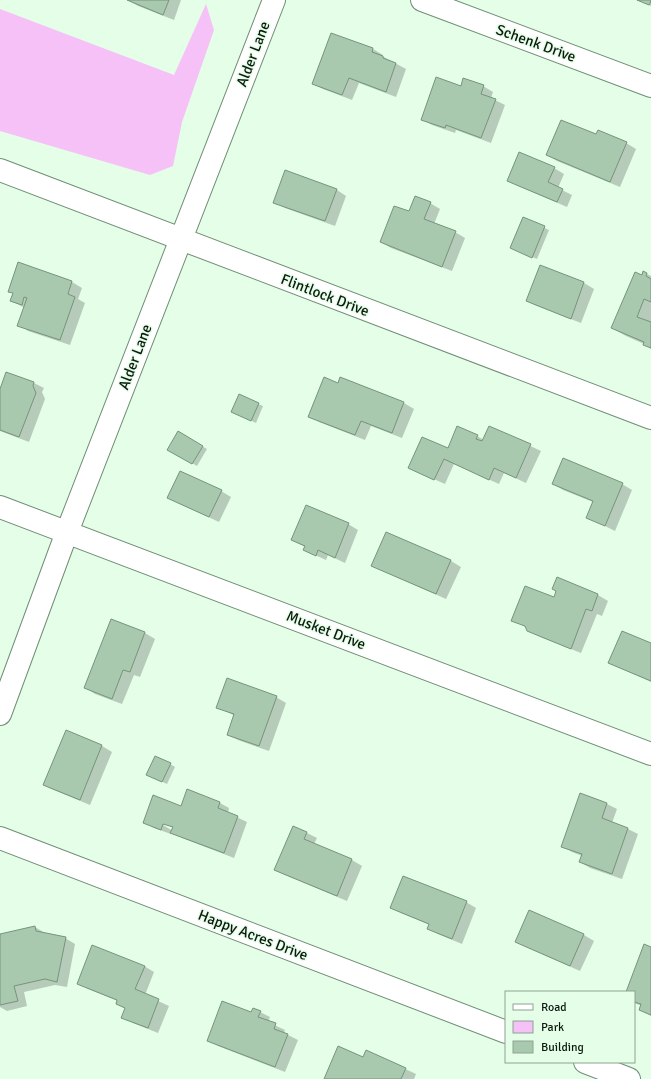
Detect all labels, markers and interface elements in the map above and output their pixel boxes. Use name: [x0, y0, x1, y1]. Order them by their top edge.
street label: Alder Lane: [232, 19, 274, 89]
street label: Schenk Drive: [494, 20, 578, 66]
street label: Flintlock Drive: [278, 270, 372, 320]
street label: Alder Lane: [114, 322, 156, 392]
street label: Musket Drive: [284, 607, 368, 653]
street label: Happy Acres Drive: [196, 906, 310, 964]
legend: [505, 991, 635, 1063]
text: Road: [541, 1000, 567, 1015]
text: Park: [541, 1020, 564, 1035]
text: Building: [541, 1040, 584, 1055]

